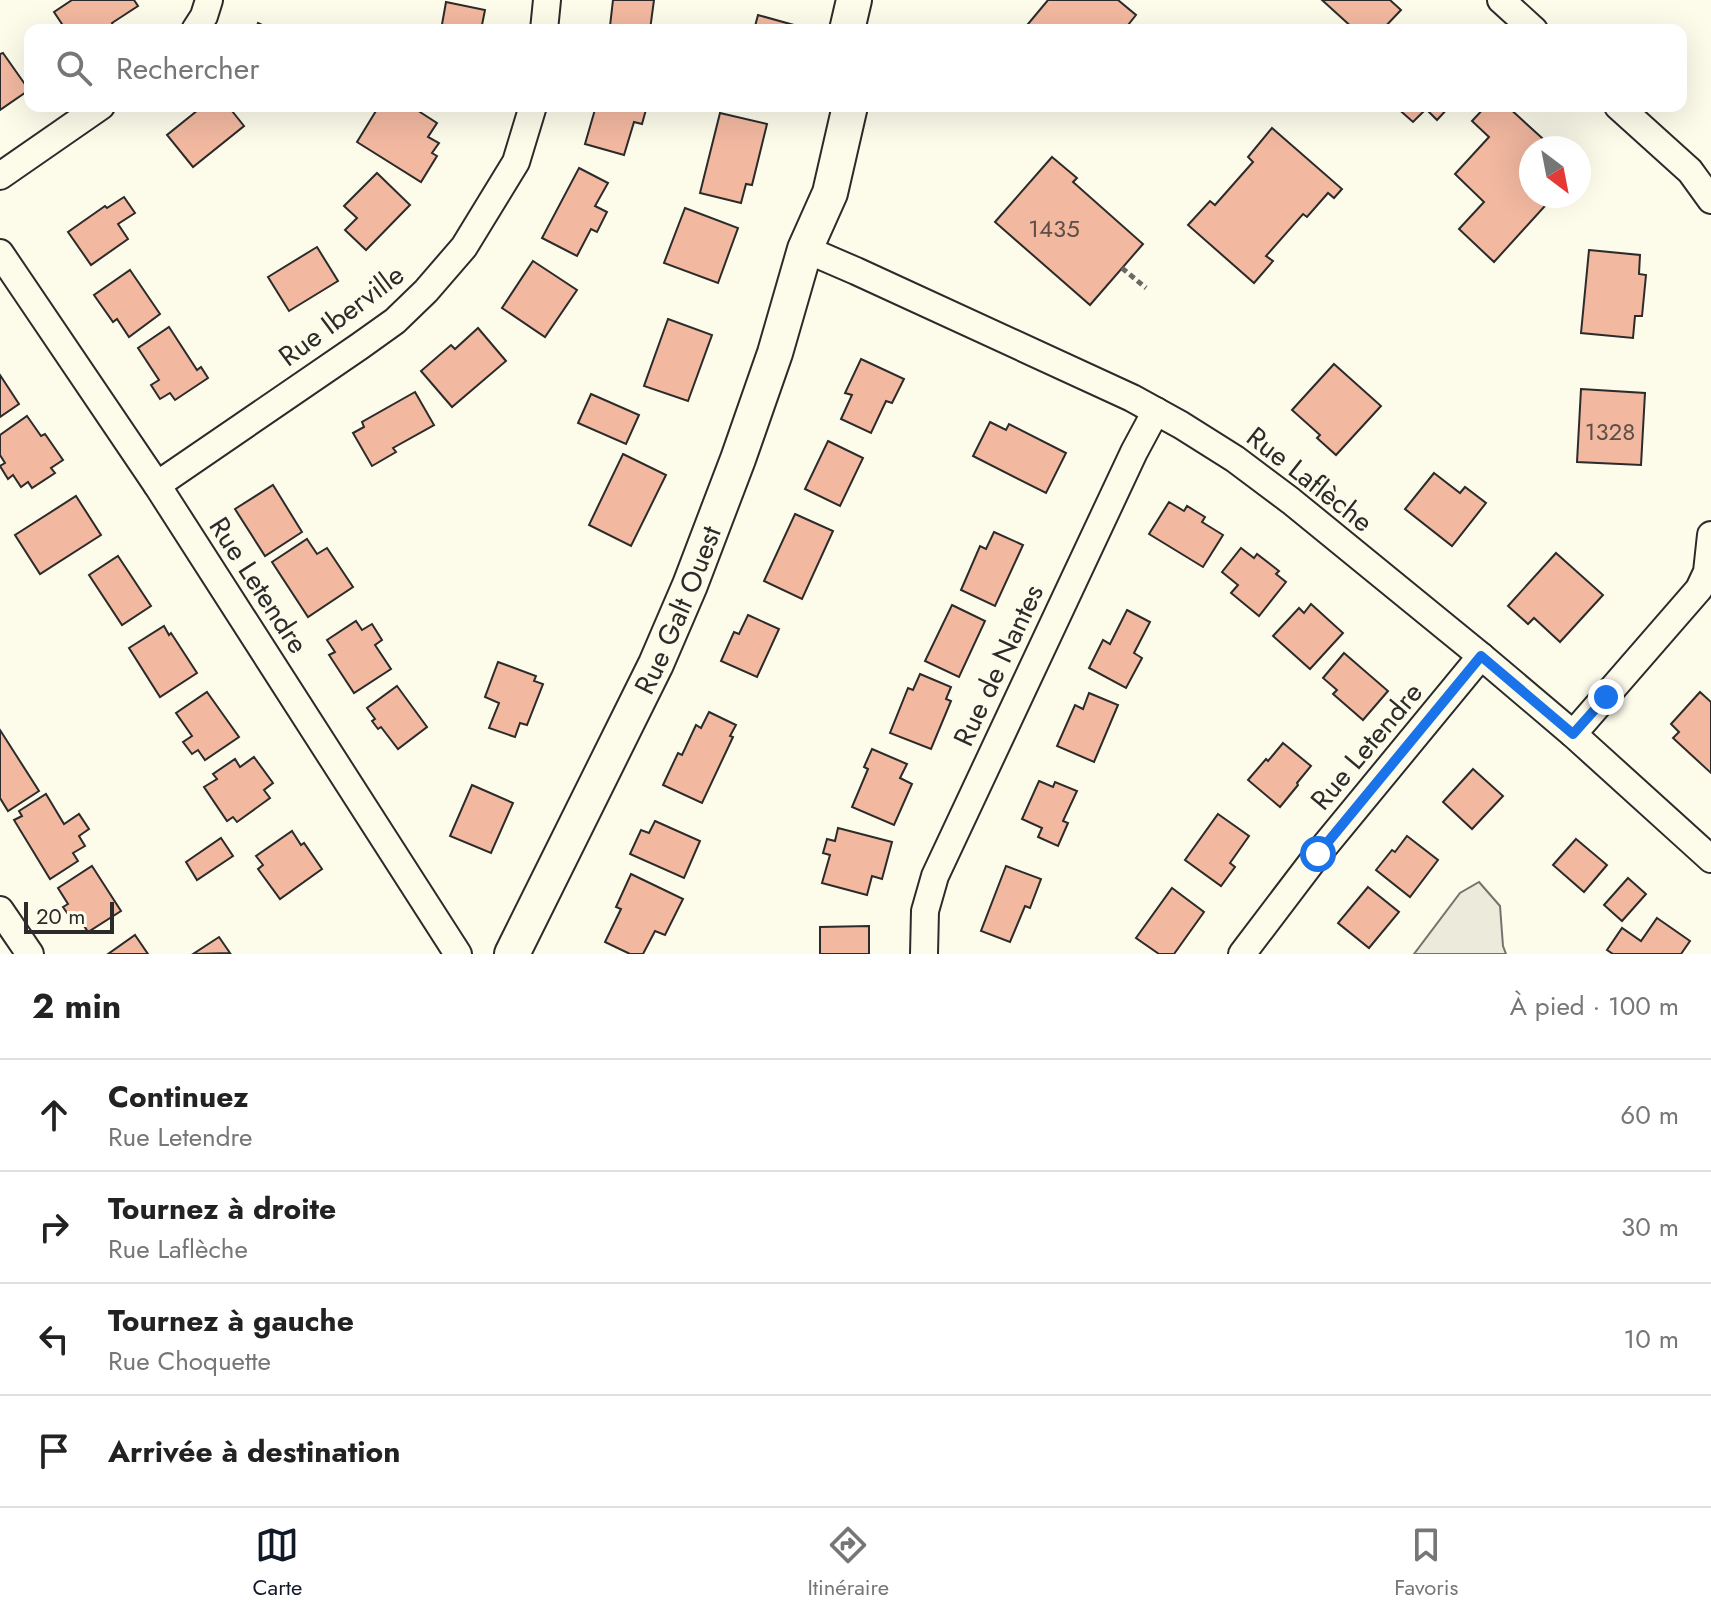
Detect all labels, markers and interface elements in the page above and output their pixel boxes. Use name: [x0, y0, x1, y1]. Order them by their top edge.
search box: [24, 24, 1687, 112]
icon: search: [52, 46, 96, 90]
text: Rechercher: [116, 47, 259, 90]
north arrow: [1519, 136, 1591, 208]
house number: 1435: [1028, 211, 1080, 246]
street label: Rue Iberville: [270, 255, 413, 376]
house number: 1328: [1585, 414, 1635, 449]
street label: Rue Laflèche: [1238, 417, 1382, 542]
street label: Rue Letendre: [199, 509, 318, 662]
street label: Rue Galt Ouest: [624, 520, 732, 701]
street label: Rue de Nantes: [943, 578, 1054, 753]
street label: Rue Letendre: [1301, 674, 1432, 819]
route end: [1588, 679, 1624, 715]
route start: [1300, 836, 1336, 872]
scale bar: [24, 898, 114, 934]
text: 20 m: [36, 900, 85, 932]
text: 2 min: [32, 982, 121, 1031]
text: À pied · 100 m: [1510, 987, 1679, 1025]
text: Continuez: [108, 1075, 249, 1118]
icon: ahead: [32, 1093, 76, 1137]
text: 60 m: [1620, 1096, 1679, 1134]
text: Rue Letendre: [108, 1118, 253, 1156]
text: Tournez à droite: [108, 1187, 336, 1230]
icon: right: [32, 1205, 76, 1249]
text: 30 m: [1621, 1208, 1679, 1246]
text: Rue Laflèche: [108, 1230, 248, 1268]
text: Tournez à gauche: [108, 1299, 354, 1342]
icon: left: [32, 1317, 76, 1361]
text: 10 m: [1624, 1320, 1679, 1358]
text: Rue Choquette: [108, 1342, 271, 1380]
icon: arrive: [32, 1429, 76, 1473]
text: Arrivée à destination: [108, 1430, 400, 1473]
tab: Carte: [253, 1523, 302, 1603]
tab: Itinéraire: [807, 1523, 889, 1603]
tab: Favoris: [1394, 1523, 1458, 1603]

